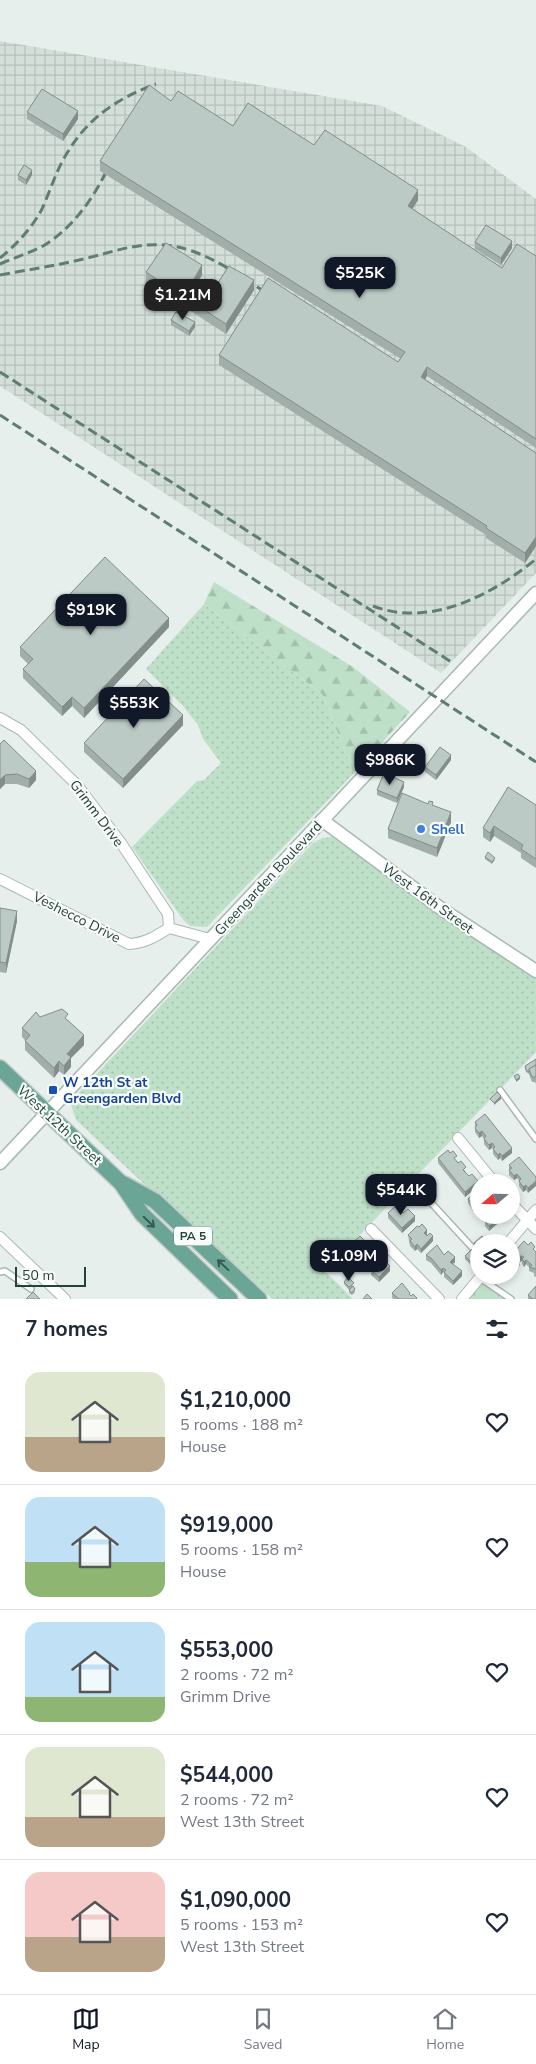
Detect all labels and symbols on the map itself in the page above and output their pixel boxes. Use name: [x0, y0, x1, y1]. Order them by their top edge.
pin: $525K: [325, 256, 395, 299]
pin: $1.21M: [142, 278, 224, 321]
pin: $919K: [56, 594, 126, 636]
pin: $553K: [99, 686, 169, 729]
pin: $986K: [355, 744, 425, 786]
street label: Grimm Drive: [65, 776, 128, 851]
street label: Greengarden Boulevard: [210, 817, 326, 940]
place label: Shell: [431, 820, 465, 839]
marker: Shell: [415, 823, 427, 835]
street label: West 16th Street: [378, 859, 477, 938]
street label: Veshecco Drive: [29, 887, 124, 948]
place label: W 12th St at Greengarden Blvd: [63, 1073, 181, 1108]
street label: West 12th Street: [13, 1081, 106, 1169]
marker: W 12th St at Greengarden Blvd: [47, 1084, 59, 1096]
pin: $544K: [366, 1174, 436, 1216]
north arrow: [470, 1174, 520, 1224]
one-way arrow: [143, 1215, 155, 1227]
road number: PA 5: [174, 1226, 212, 1246]
pin: $1.09M: [308, 1240, 390, 1282]
one-way arrow: [218, 1260, 230, 1272]
scale bar: [15, 1264, 86, 1287]

